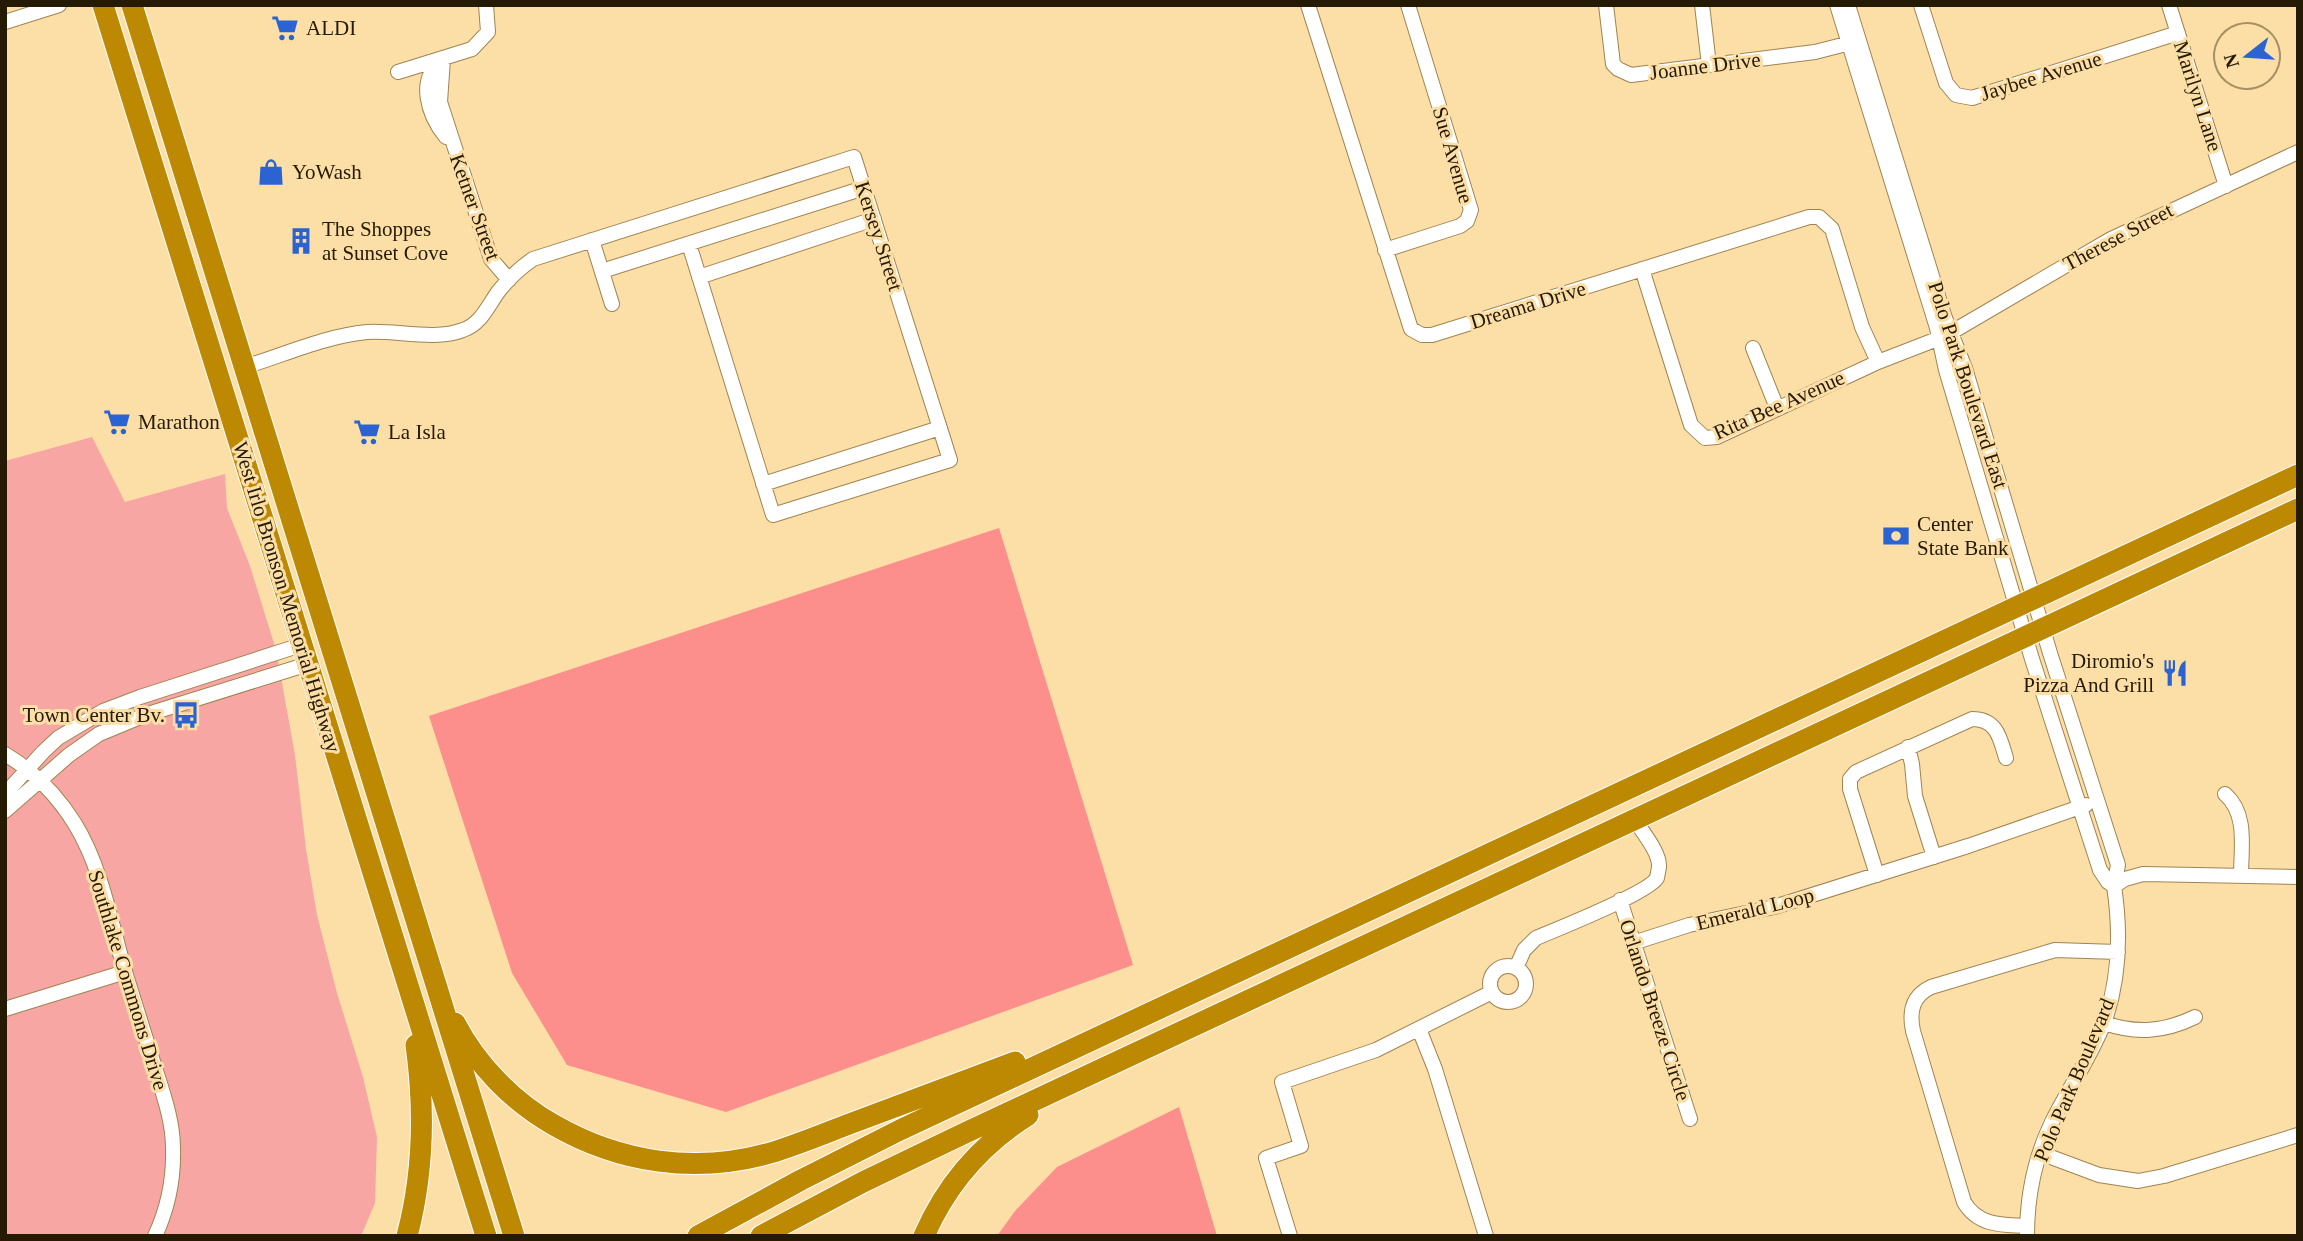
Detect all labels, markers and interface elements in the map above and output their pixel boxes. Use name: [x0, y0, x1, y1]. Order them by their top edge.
supermarket icon: ALDI: [270, 13, 300, 43]
place label: ALDI: [306, 16, 356, 40]
north arrow: [2212, 21, 2282, 91]
street label: Marilyn Lane: [2169, 38, 2227, 154]
street label: Jaybee Avenue: [1978, 46, 2104, 106]
street label: Joanne Drive: [1648, 47, 1762, 85]
text: N: [2219, 51, 2243, 70]
street label: Sue Avenue: [1428, 104, 1478, 206]
street label: Ketner Street: [445, 151, 505, 264]
shop icon: YoWash: [256, 157, 286, 187]
place label: YoWash: [292, 160, 362, 184]
street label: Kersey Street: [850, 178, 908, 294]
street label: Therese Street: [2059, 198, 2177, 276]
place label: The Shoppes at Sunset Cove: [322, 217, 448, 265]
building icon: The Shoppes at Sunset Cove: [286, 226, 316, 256]
street label: Dreama Drive: [1467, 276, 1589, 334]
street label: Polo Park Boulevard East: [1923, 278, 2013, 492]
street label: Rita Bee Avenue: [1710, 365, 1848, 445]
supermarket icon: Marathon: [102, 407, 132, 437]
place label: Marathon: [138, 410, 220, 434]
supermarket icon: La Isla: [352, 417, 382, 447]
place label: La Isla: [388, 420, 446, 444]
street label: West Irlo Bronson Memorial Highway: [228, 439, 346, 756]
place label: Center State Bank: [1917, 512, 2009, 560]
bank icon: Center State Bank: [1881, 521, 1911, 551]
place label: Diromio's Pizza And Grill: [2023, 649, 2154, 697]
restaurant icon: Diromio's Pizza And Grill: [2160, 658, 2190, 688]
bus stop icon: Town Center Bv.: [171, 700, 201, 730]
place label: Town Center Bv.: [23, 703, 165, 727]
street label: Southlake Commons Drive: [83, 867, 173, 1093]
street label: Emerald Loop: [1694, 883, 1816, 935]
street label: Orlando Breeze Circle: [1614, 916, 1696, 1104]
street label: Polo Park Boulevard: [2029, 994, 2119, 1165]

